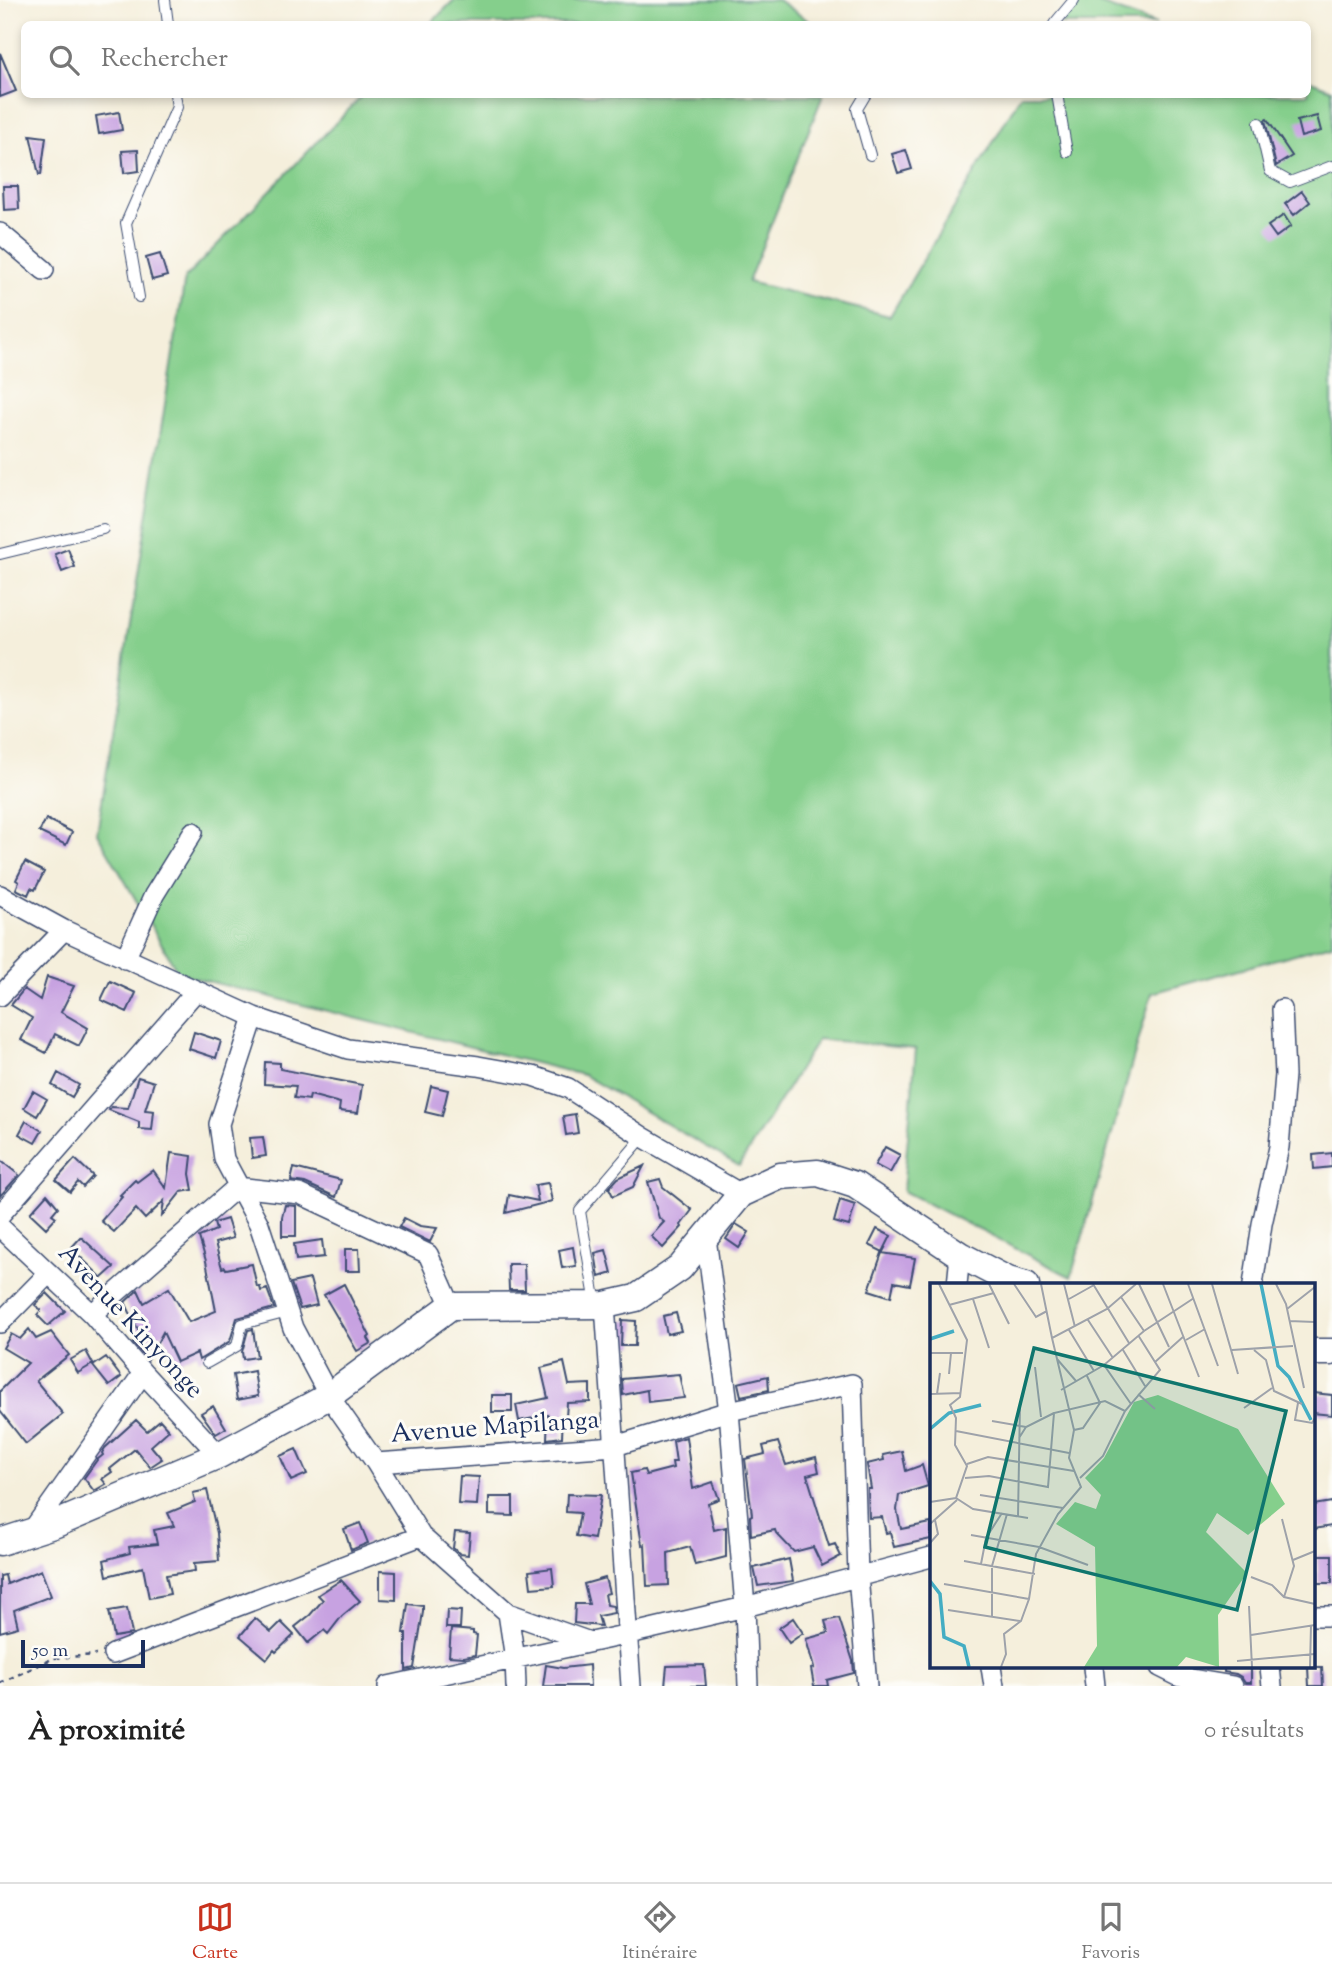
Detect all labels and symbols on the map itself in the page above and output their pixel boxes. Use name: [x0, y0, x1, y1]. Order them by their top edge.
street label: Avenue Kinyonge: [48, 1236, 212, 1408]
inset map: [930, 1283, 1314, 1668]
street label: Avenue Mapilanga: [390, 1402, 600, 1454]
scale bar: [21, 1637, 145, 1669]

